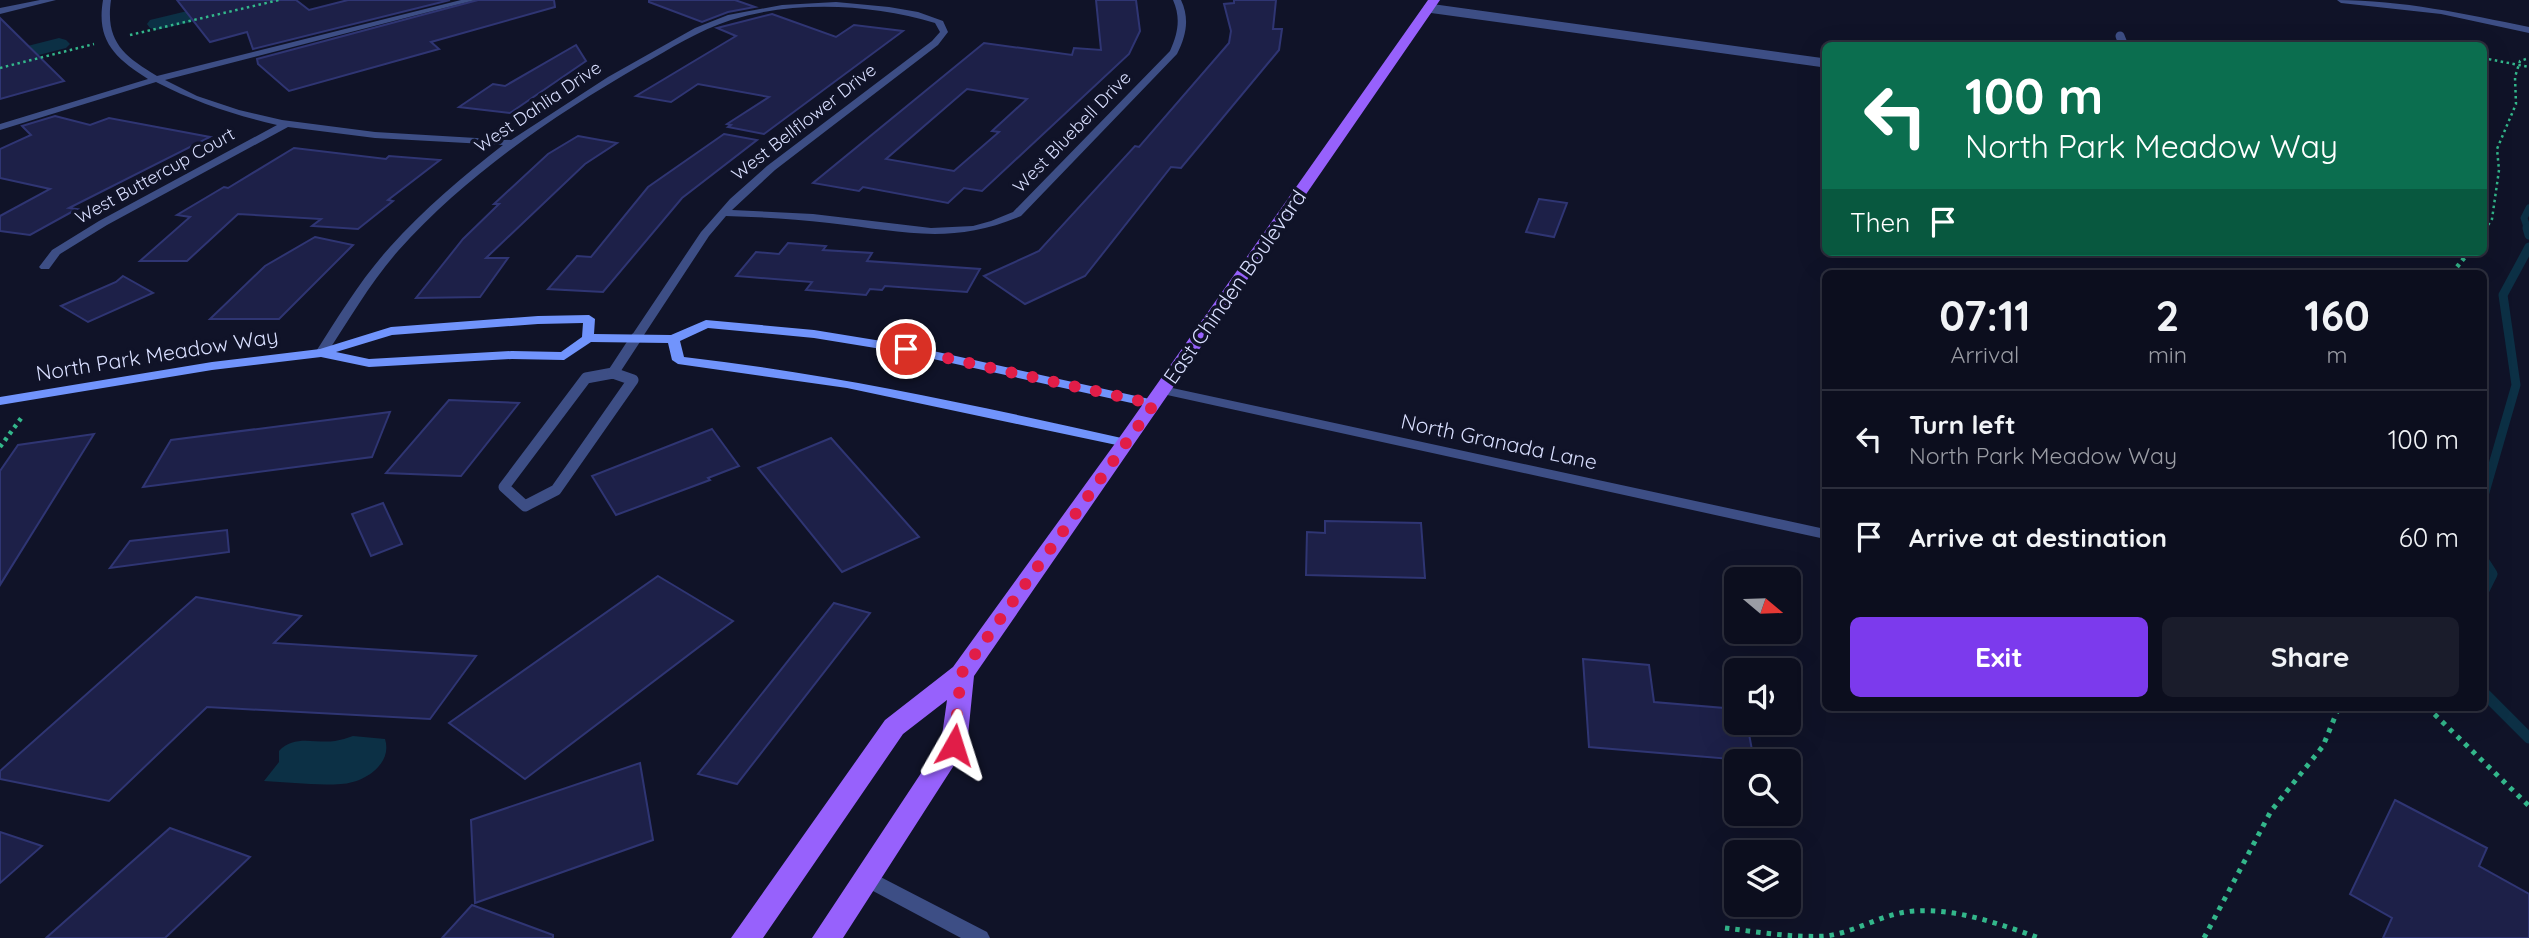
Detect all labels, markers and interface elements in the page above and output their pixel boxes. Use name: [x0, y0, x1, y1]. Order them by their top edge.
street label: West Dahlia Drive: [470, 56, 605, 157]
street label: West Bellflower Drive: [727, 58, 881, 185]
text: 100 m: [1965, 65, 2103, 126]
street label: West Bluebell Drive: [1008, 66, 1136, 197]
icon: left: [1850, 70, 1941, 161]
street label: West Buttercup Court: [71, 122, 239, 229]
text: North Park Meadow Way: [1965, 126, 2338, 166]
street label: East Chinden Boulevard: [1157, 184, 1311, 388]
icon: arrive: [1924, 203, 1962, 241]
text: Then: [1850, 206, 1910, 239]
text: 07:11: [1939, 289, 2031, 342]
text: 2: [2156, 289, 2179, 342]
text: 160: [2304, 289, 2370, 342]
pin: [876, 319, 936, 379]
street label: North Park Meadow Way: [34, 322, 280, 386]
icon: arrive: [887, 330, 925, 368]
text: Arrival: [1951, 340, 2019, 369]
text: min: [2148, 340, 2187, 369]
text: m: [2327, 340, 2348, 369]
street label: North Granada Lane: [1399, 408, 1600, 475]
text: Turn left: [1909, 408, 2016, 441]
icon: left: [1850, 420, 1888, 458]
text: 100 m: [2388, 423, 2459, 456]
text: North Park Meadow Way: [1909, 441, 2177, 470]
icon: arrive: [1850, 518, 1888, 556]
text: Arrive at destination: [1909, 521, 2167, 554]
text: 60 m: [2399, 521, 2459, 554]
north arrow: [1724, 567, 1801, 644]
map controls: [1724, 567, 1801, 917]
button: Exit: [1850, 617, 2148, 697]
button: Share: [2162, 617, 2459, 697]
button: sound: [1724, 658, 1801, 735]
position arrow: [917, 708, 991, 782]
button: search: [1724, 749, 1801, 826]
button: layers: [1724, 840, 1801, 917]

